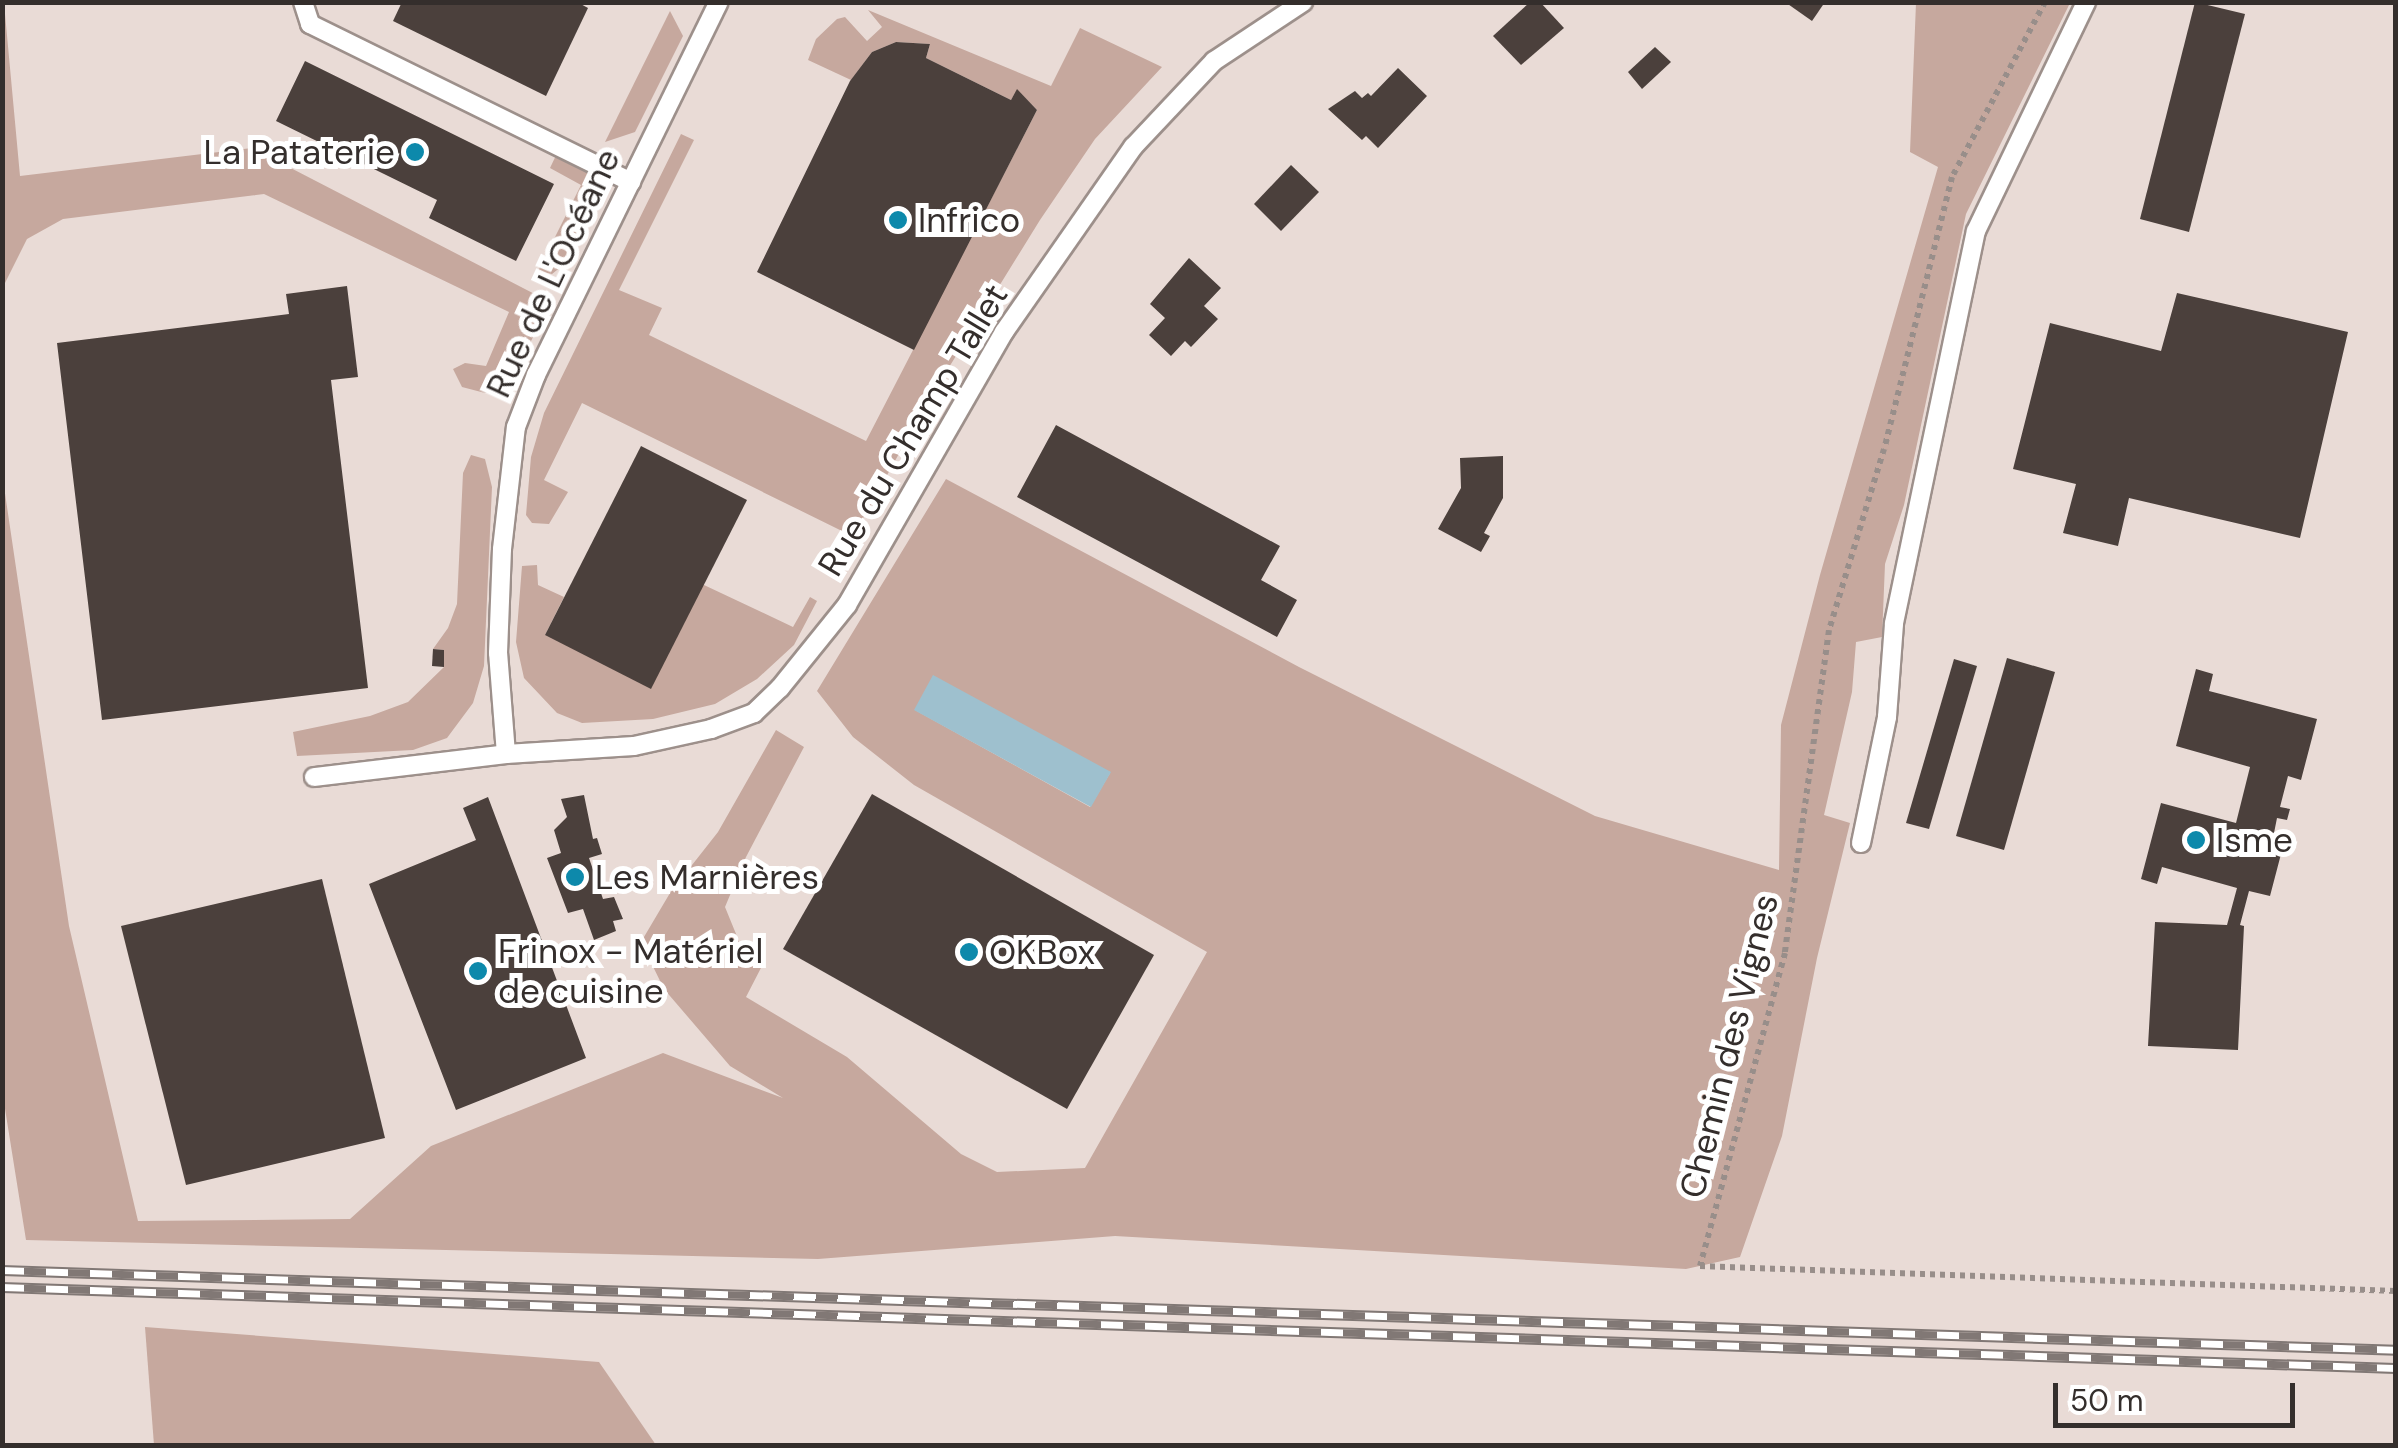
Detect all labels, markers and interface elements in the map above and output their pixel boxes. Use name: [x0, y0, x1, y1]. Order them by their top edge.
place label: La Pataterie: [204, 131, 395, 173]
marker: La Pataterie: [404, 141, 426, 163]
street label: Rue de L'Océane: [477, 142, 629, 404]
place label: Infrico: [918, 199, 1020, 241]
marker: Infrico: [887, 209, 909, 231]
street label: Rue du Champ Tallet: [809, 277, 1017, 583]
place label: Isme: [2216, 819, 2293, 861]
marker: Isme: [2185, 829, 2207, 851]
place label: Les Marnières: [595, 856, 819, 898]
marker: Les Marnières: [564, 866, 586, 888]
street label: Chemin des Vignes: [1671, 890, 1787, 1202]
place label: Frinox - Matériel de cuisine: [498, 930, 763, 1012]
place label: OKBox: [989, 931, 1095, 973]
marker: OKBox: [958, 941, 980, 963]
marker: Frinox - Matériel de cuisine: [467, 960, 489, 982]
scale bar: [2058, 1363, 2300, 1425]
text: 50 m: [2070, 1381, 2144, 1420]

